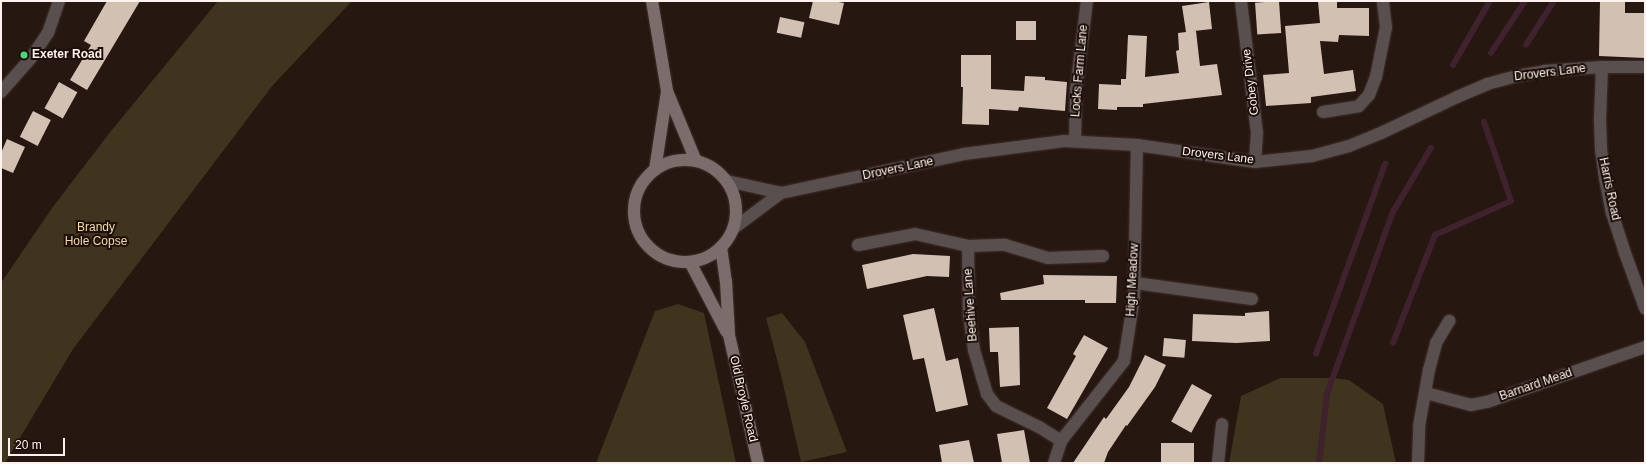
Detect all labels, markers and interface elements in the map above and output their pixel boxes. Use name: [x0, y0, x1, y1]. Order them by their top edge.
street label: Locks Farm Lane: [1069, 24, 1091, 118]
place label: Exeter Road: [32, 48, 102, 62]
street label: Gobey Drive: [1240, 48, 1262, 116]
marker: Exeter Road: [19, 50, 29, 60]
street label: Drovers Lane: [1513, 61, 1587, 85]
street label: Drovers Lane: [1181, 144, 1255, 168]
street label: Drovers Lane: [861, 154, 935, 184]
street label: Harris Road: [1595, 156, 1623, 222]
park label: Brandy Hole Copse: [65, 221, 127, 249]
street label: High Meadow: [1124, 243, 1142, 317]
street label: Beehive Lane: [961, 268, 981, 342]
street label: Old Broyle Road: [726, 354, 760, 444]
street label: Barnard Mead: [1498, 366, 1574, 404]
scale bar: [10, 430, 67, 456]
text: 20 m: [15, 438, 42, 452]

